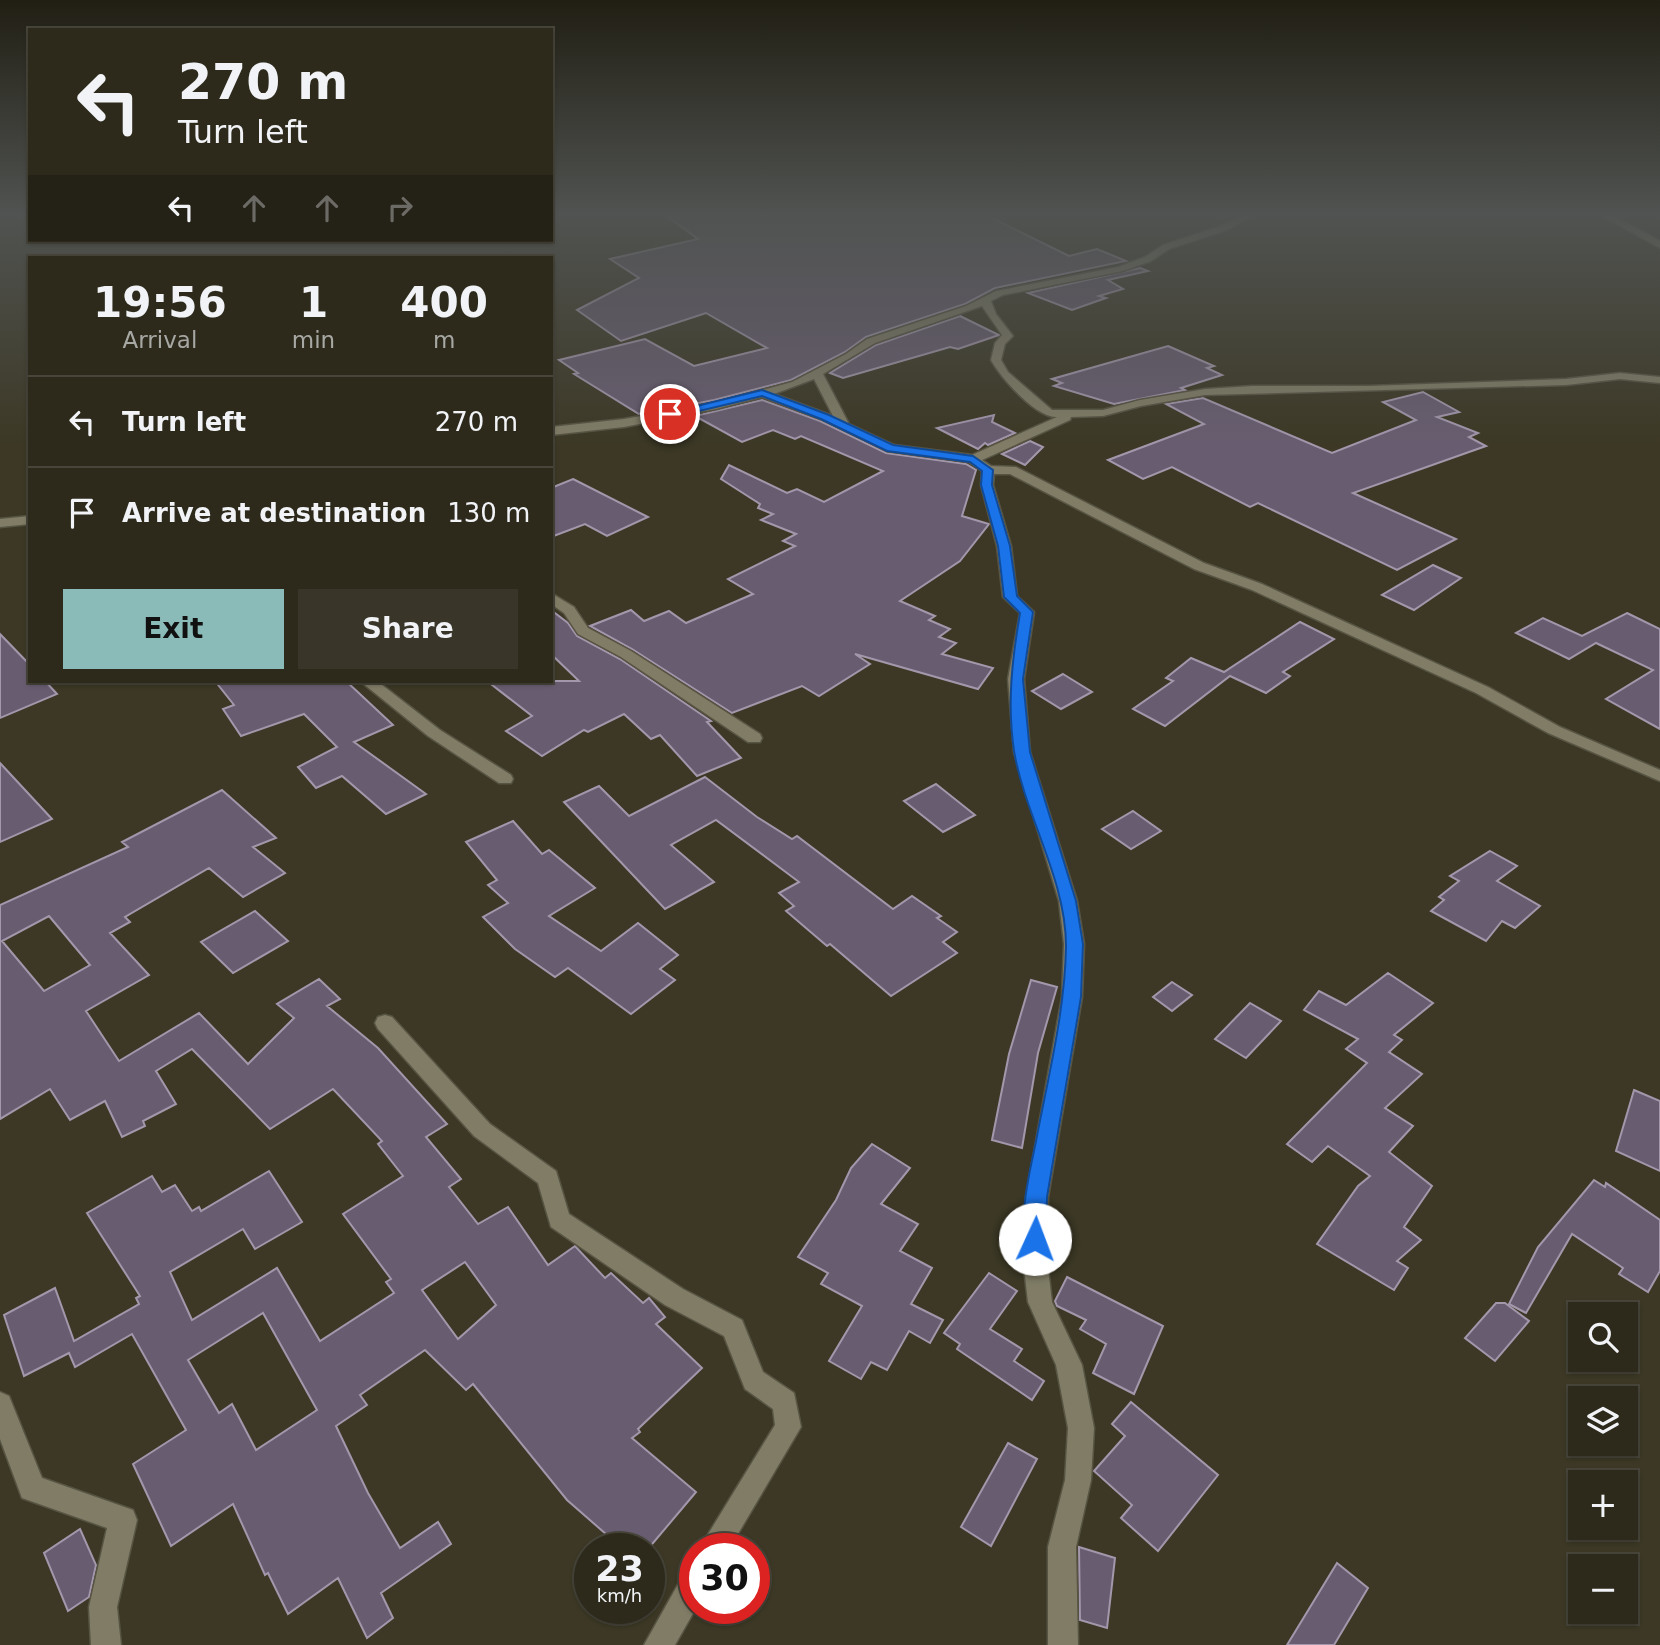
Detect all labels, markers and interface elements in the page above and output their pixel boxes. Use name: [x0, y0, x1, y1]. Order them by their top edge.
text: 270 m: [178, 54, 348, 111]
icon: left: [63, 56, 154, 147]
text: Turn left: [178, 113, 308, 151]
icon: left: [162, 189, 200, 227]
icon: ahead: [235, 189, 273, 227]
icon: ahead: [308, 189, 346, 227]
icon: right: [381, 189, 419, 227]
text: 19:56: [93, 278, 227, 327]
text: 1: [299, 278, 328, 327]
text: 400: [400, 278, 488, 327]
text: Arrival: [123, 327, 197, 353]
text: min: [292, 327, 335, 353]
text: m: [433, 327, 455, 353]
pin: [640, 384, 700, 444]
icon: arrive: [651, 395, 689, 433]
icon: left: [63, 403, 101, 441]
text: Turn left: [122, 407, 246, 437]
text: 270 m: [435, 407, 518, 437]
icon: arrive: [63, 494, 101, 532]
text: Arrive at destination: [122, 498, 426, 528]
text: 130 m: [447, 498, 530, 528]
button: Exit: [63, 589, 284, 669]
button: Share: [298, 589, 518, 669]
position arrow: [998, 1202, 1072, 1276]
map controls: [1568, 1302, 1638, 1624]
button: search: [1568, 1302, 1638, 1372]
button: layers: [1568, 1386, 1638, 1456]
button: +: [1568, 1470, 1638, 1540]
speed limit sign: 30: [679, 1533, 770, 1624]
text: 23: [595, 1549, 644, 1589]
button: −: [1568, 1554, 1638, 1624]
text: km/h: [597, 1585, 642, 1606]

